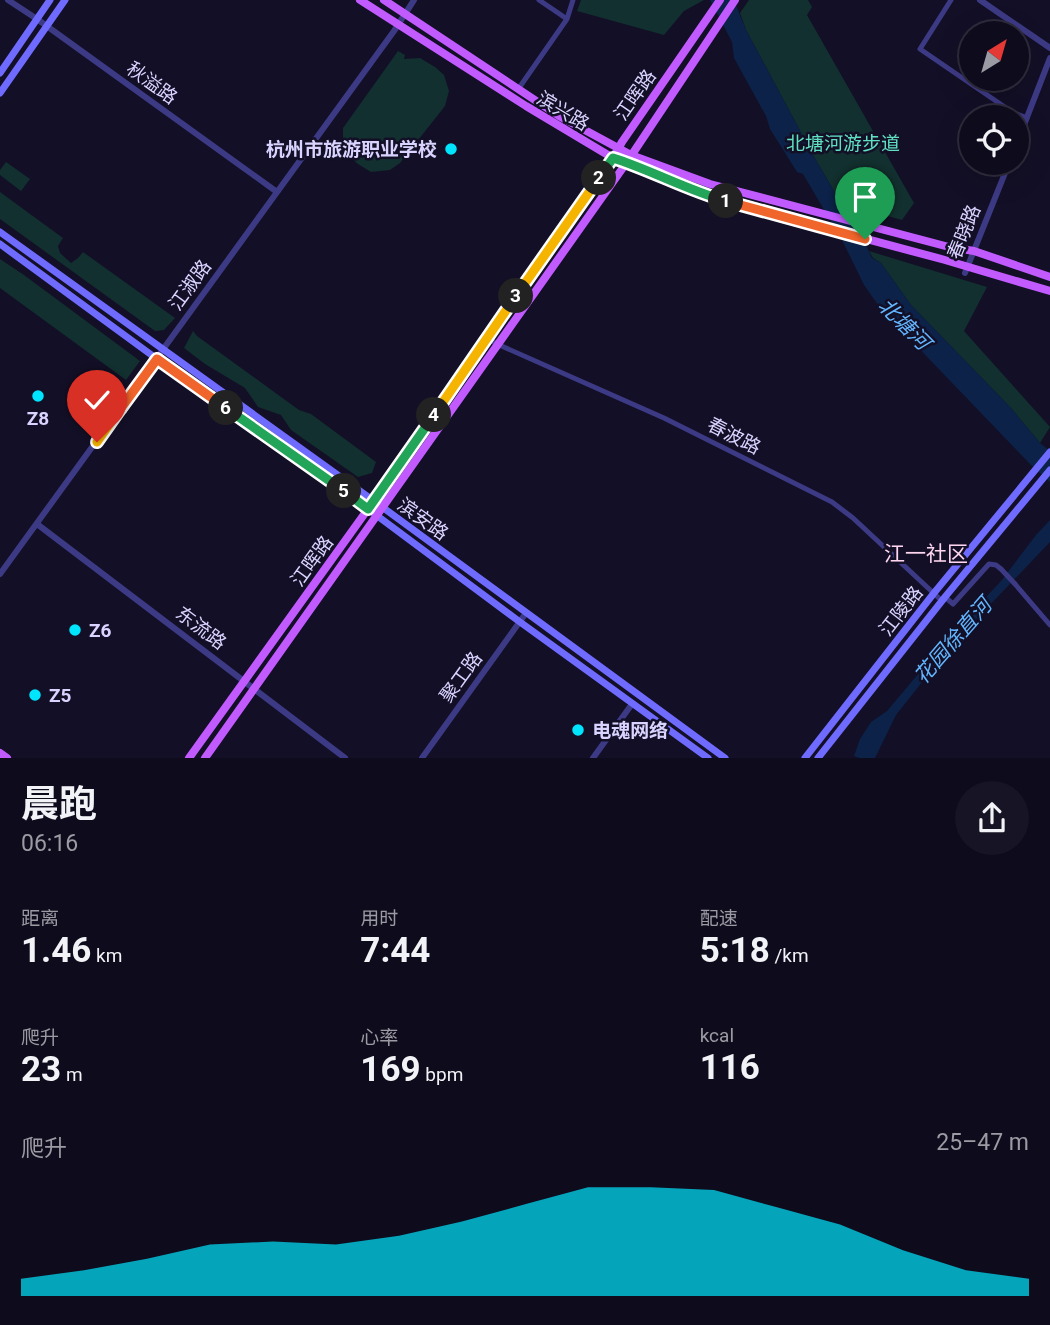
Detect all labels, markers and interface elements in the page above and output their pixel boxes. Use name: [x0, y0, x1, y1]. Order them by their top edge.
north arrow: [959, 21, 1029, 91]
map controls: [959, 21, 1029, 175]
street label: 秋溢路: [122, 57, 182, 109]
street label: 江晖路: [609, 65, 661, 125]
street label: 滨兴路: [533, 86, 593, 136]
button: locate: [959, 105, 1029, 175]
park label: 北塘河游步道: [786, 132, 900, 155]
place label: 杭州市旅游职业学校: [266, 138, 437, 161]
marker: 杭州市旅游职业学校: [443, 141, 459, 157]
pin: 2: [582, 160, 616, 196]
text: 2: [593, 166, 604, 189]
pin: [835, 167, 895, 239]
icon: arrive: [846, 178, 884, 216]
pin: 1: [708, 184, 744, 218]
text: 1: [720, 189, 731, 212]
street label: 春晓路: [943, 201, 985, 263]
street label: 江淑路: [164, 255, 216, 315]
pin: 3: [498, 278, 534, 314]
text: 3: [510, 284, 521, 307]
water label: 北塘河: [873, 293, 938, 358]
pin: [67, 370, 127, 442]
icon: check: [78, 381, 116, 419]
marker: Z8: [30, 388, 46, 404]
pin: 6: [208, 390, 244, 426]
text: 6: [220, 396, 231, 419]
pin: 4: [416, 398, 452, 432]
text: 4: [428, 403, 439, 426]
place label: Z8: [27, 407, 49, 430]
street label: 春波路: [703, 413, 765, 459]
pin: 5: [326, 474, 362, 508]
text: 5: [338, 479, 349, 502]
street label: 滨安路: [393, 493, 453, 545]
street label: 江晖路: [286, 531, 338, 591]
district label: 江一社区: [884, 542, 968, 566]
street label: 江陵路: [874, 581, 928, 641]
water label: 花园徐直河: [910, 590, 999, 688]
street label: 东流路: [171, 602, 231, 654]
place label: Z6: [89, 619, 112, 642]
marker: Z6: [67, 622, 83, 638]
street label: 聚工路: [435, 647, 487, 707]
place label: Z5: [49, 684, 72, 707]
marker: Z5: [27, 687, 43, 703]
place label: 电魂网络: [592, 719, 668, 742]
marker: 电魂网络: [570, 722, 586, 738]
button: share: [955, 781, 1029, 855]
text: 晨跑: [21, 782, 97, 826]
text: 06:16: [21, 830, 78, 857]
text: 距离: [21, 907, 59, 930]
text: 用时: [360, 907, 398, 930]
text: 配速: [700, 907, 738, 930]
text: 1.46: [21, 930, 91, 971]
text: 7:44: [360, 930, 430, 971]
text: 5:18: [700, 930, 770, 971]
text: km: [91, 944, 122, 967]
text: /km: [770, 944, 809, 967]
text: kcal: [700, 1024, 734, 1047]
text: 爬升: [21, 1026, 59, 1049]
text: 心率: [360, 1026, 398, 1049]
text: 116: [700, 1047, 760, 1088]
text: 23: [21, 1049, 61, 1090]
text: 169: [360, 1049, 421, 1090]
text: m: [61, 1063, 83, 1086]
text: bpm: [421, 1063, 463, 1086]
text: 25–47 m: [936, 1129, 1029, 1156]
text: 爬升: [21, 1135, 67, 1162]

